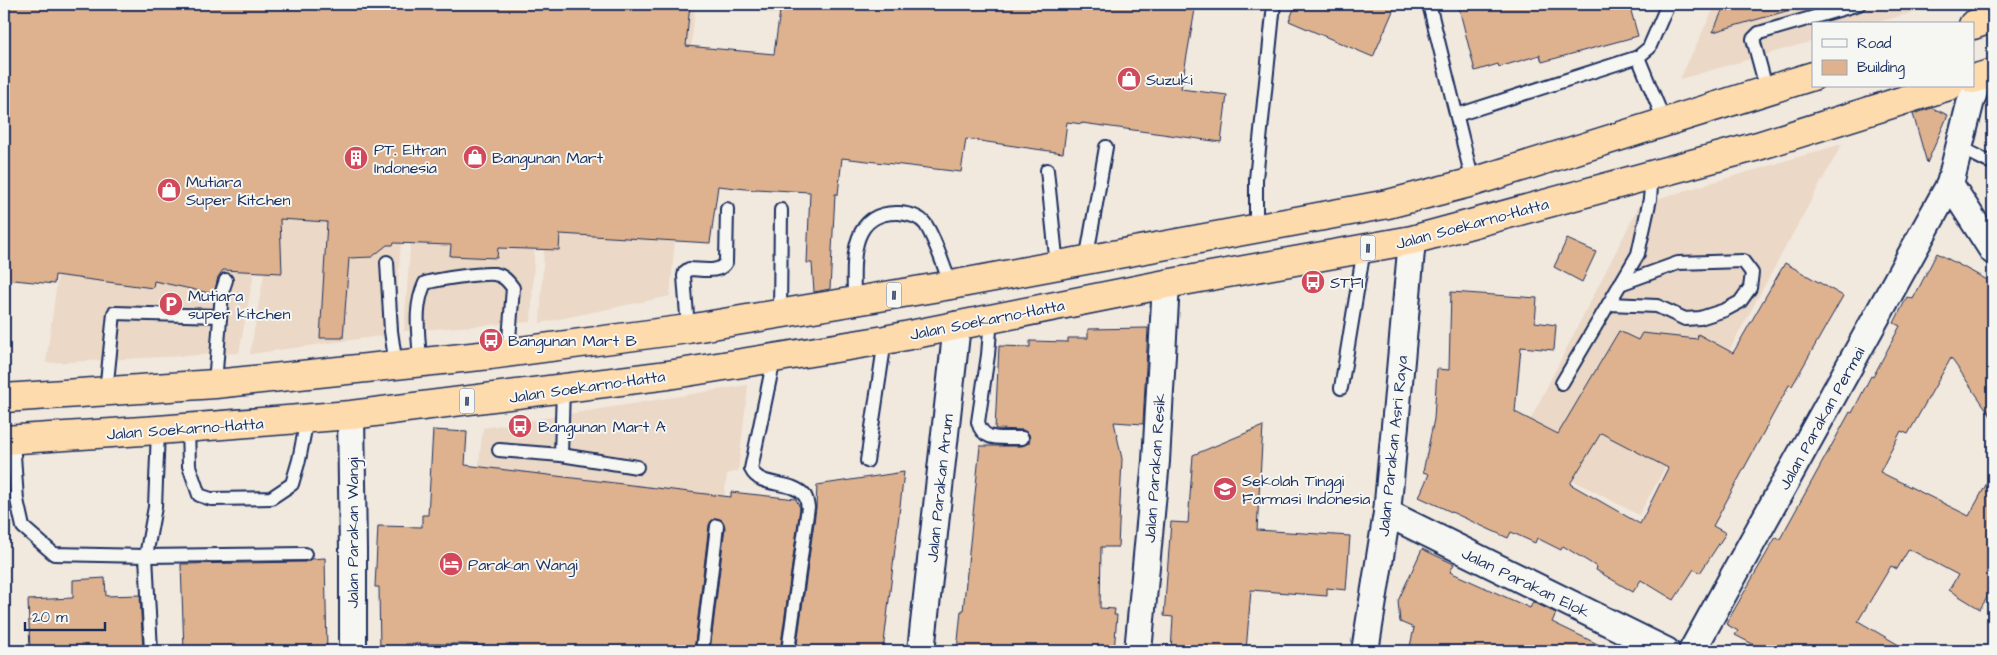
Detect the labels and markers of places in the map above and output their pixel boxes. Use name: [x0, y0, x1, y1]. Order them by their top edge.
shop icon: Suzuki: [1116, 66, 1142, 92]
place label: Suzuki: [1146, 69, 1193, 91]
place label: PT. Eltran Indonesia: [374, 139, 446, 179]
shop icon: Bangunan Mart: [462, 144, 488, 170]
building icon: PT. Eltran Indonesia: [343, 145, 369, 171]
place label: Bangunan Mart: [492, 147, 604, 170]
place label: Mutiara Super Kitchen: [186, 171, 290, 211]
shop icon: Mutiara Super Kitchen: [156, 177, 182, 203]
bus stop icon: STFI: [1300, 269, 1326, 295]
place label: STFI: [1330, 272, 1364, 294]
place label: Mutiara super kitchen: [188, 285, 290, 325]
parking icon: Mutiara super kitchen: [158, 291, 184, 317]
bus stop icon: Bangunan Mart B: [478, 327, 504, 353]
place label: Bangunan Mart B: [508, 330, 638, 353]
bus stop icon: Bangunan Mart A: [507, 413, 533, 439]
place label: Bangunan Mart A: [538, 416, 666, 439]
place label: Sekolah Tinggi Farmasi Indonesia: [1242, 470, 1370, 510]
school or university icon: Sekolah Tinggi Farmasi Indonesia: [1212, 476, 1238, 502]
hotel icon: Parakan Wangi: [438, 551, 464, 577]
place label: Parakan Wangi: [468, 554, 578, 577]

